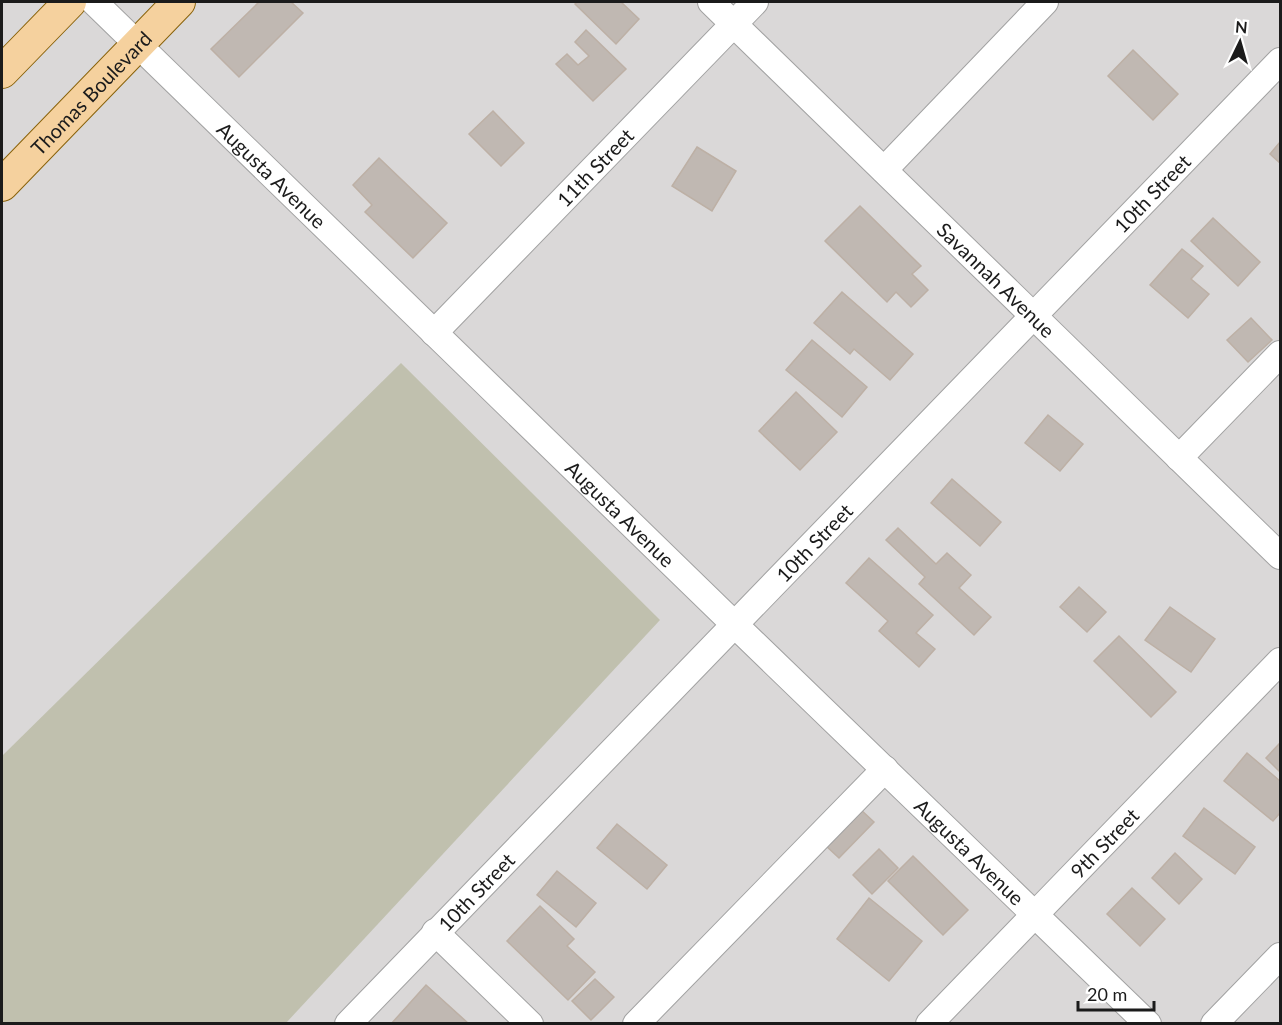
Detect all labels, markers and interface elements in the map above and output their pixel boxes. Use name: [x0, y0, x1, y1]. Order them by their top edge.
north arrow: [1210, 12, 1270, 72]
text: N: [1234, 17, 1248, 37]
street label: Thomas Boulevard: [26, 26, 156, 160]
street label: Augusta Avenue: [212, 117, 331, 233]
street label: 11th Street: [552, 123, 638, 211]
street label: 10th Street: [1109, 149, 1195, 237]
street label: Savannah Avenue: [932, 217, 1060, 342]
street label: Augusta Avenue: [561, 455, 680, 572]
street label: 10th Street: [771, 499, 857, 587]
street label: Augusta Avenue: [910, 793, 1029, 910]
street label: 9th Street: [1065, 803, 1143, 883]
street label: 10th Street: [433, 848, 519, 936]
scale bar: [1078, 974, 1154, 1012]
text: 20 m: [1087, 983, 1127, 1005]

